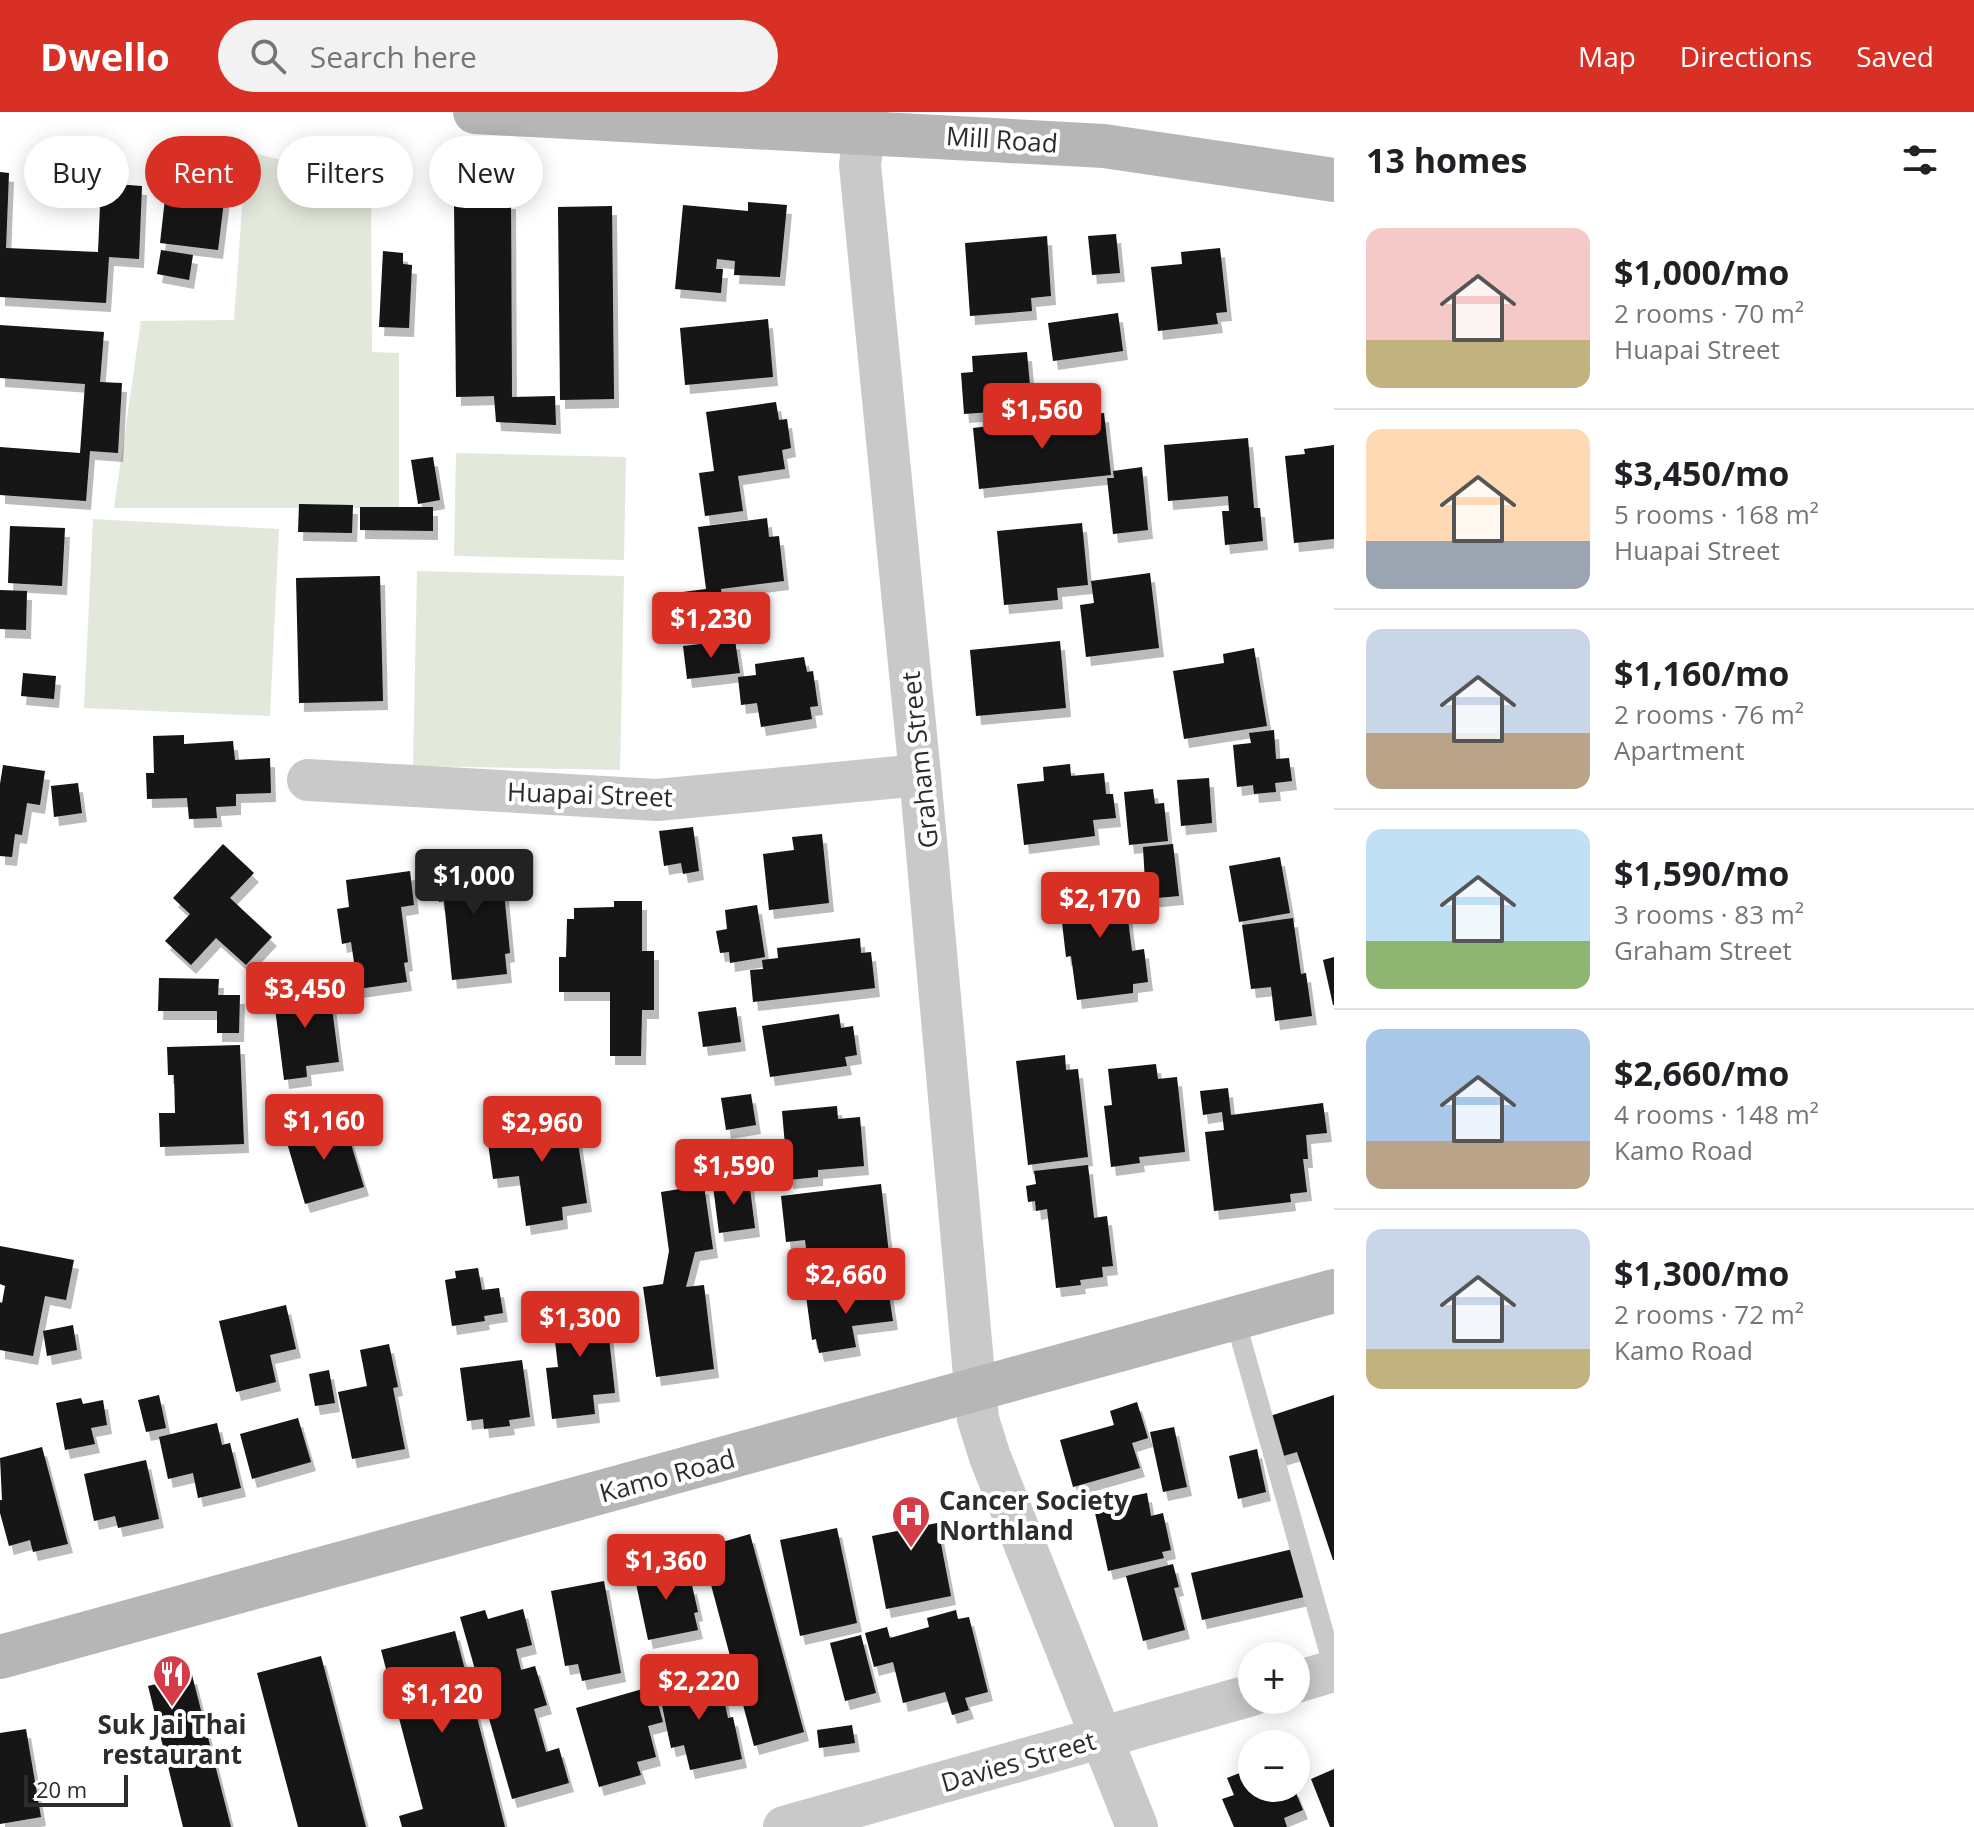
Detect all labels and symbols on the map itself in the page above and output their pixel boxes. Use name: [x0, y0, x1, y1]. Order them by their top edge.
street label: Mill Road: [945, 117, 1059, 161]
pin: $1,560: [977, 383, 1107, 451]
pin: $1,230: [646, 592, 776, 660]
street label: Graham Street: [892, 670, 946, 850]
street label: Huapai Street: [506, 773, 674, 815]
pin: $1,000: [409, 849, 539, 917]
pin: $2,170: [1035, 872, 1165, 940]
pin: $3,450: [240, 962, 370, 1030]
pin: $1,160: [259, 1094, 389, 1162]
pin: $2,960: [477, 1096, 607, 1164]
pin: $1,590: [669, 1139, 799, 1207]
pin: $2,660: [781, 1248, 911, 1316]
pin: $1,300: [515, 1291, 645, 1359]
street label: Kamo Road: [595, 1440, 739, 1510]
place label: Cancer Society Northland: [939, 1482, 1129, 1548]
hospital icon: Cancer Society Northland: [890, 1494, 932, 1549]
pin: $1,360: [601, 1534, 731, 1602]
restaurant icon: Suk Jai Thai restaurant: [151, 1653, 193, 1708]
pin: $2,220: [634, 1654, 764, 1722]
pin: $1,120: [377, 1667, 507, 1735]
place label: Suk Jai Thai restaurant: [97, 1706, 247, 1772]
street label: Davies Street: [937, 1722, 1099, 1800]
scale bar: [24, 1771, 128, 1807]

